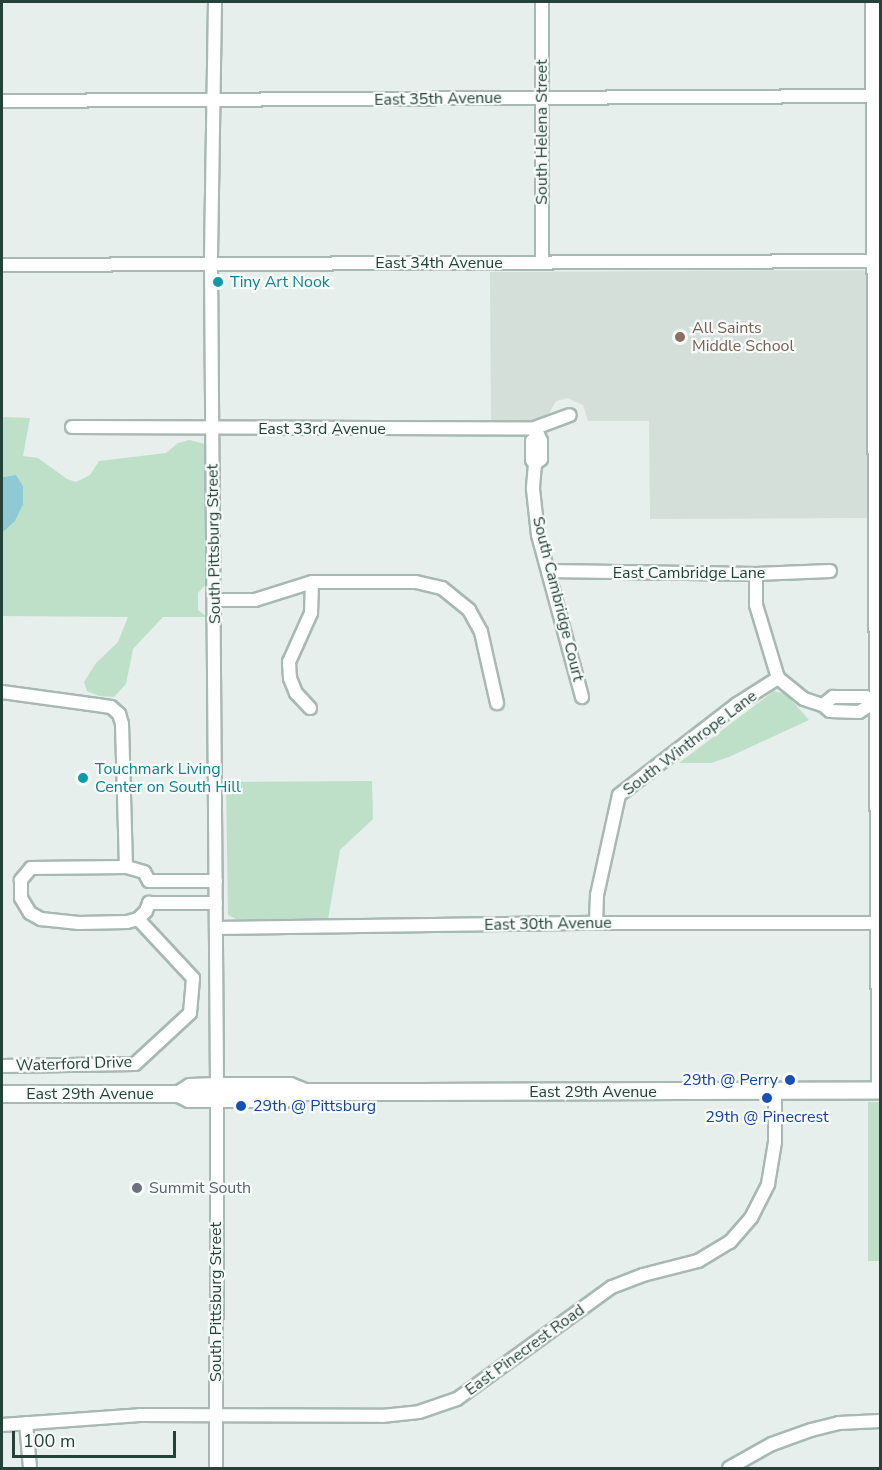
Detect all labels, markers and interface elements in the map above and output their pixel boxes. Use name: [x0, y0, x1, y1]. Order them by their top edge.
street label: South Helena Street: [532, 59, 552, 205]
street label: East 35th Avenue: [374, 88, 502, 110]
street label: East 34th Avenue: [375, 253, 503, 273]
place label: Tiny Art Nook: [230, 272, 330, 292]
marker: Tiny Art Nook: [211, 275, 225, 289]
place label: All Saints Middle School: [692, 318, 794, 356]
marker: All Saints Middle School: [673, 330, 687, 344]
street label: East 33rd Avenue: [258, 419, 386, 439]
street label: South Pittsburg Street: [203, 464, 225, 624]
street label: South Cambridge Court: [528, 515, 588, 683]
street label: East Cambridge Lane: [613, 563, 765, 583]
street label: South Winthrope Lane: [619, 686, 761, 800]
place label: Touchmark Living Center on South Hill: [95, 759, 241, 797]
marker: Touchmark Living Center on South Hill: [76, 771, 90, 785]
street label: East 30th Avenue: [484, 913, 612, 935]
street label: Waterford Drive: [16, 1052, 132, 1076]
place label: 29th @ Perry: [682, 1070, 778, 1090]
marker: 29th @ Perry: [783, 1073, 797, 1087]
street label: East 29th Avenue: [529, 1082, 657, 1102]
street label: East 29th Avenue: [26, 1084, 154, 1104]
marker: 29th @ Pinecrest: [760, 1091, 774, 1105]
place label: 29th @ Pittsburg: [253, 1096, 376, 1116]
marker: 29th @ Pittsburg: [234, 1099, 248, 1113]
place label: 29th @ Pinecrest: [705, 1107, 829, 1127]
place label: Summit South: [149, 1178, 251, 1198]
marker: Summit South: [130, 1181, 144, 1195]
street label: South Pittsburg Street: [206, 1222, 226, 1382]
street label: East Pinecrest Road: [462, 1300, 588, 1400]
scale bar: [15, 1419, 178, 1457]
text: 100 m: [23, 1429, 75, 1453]

